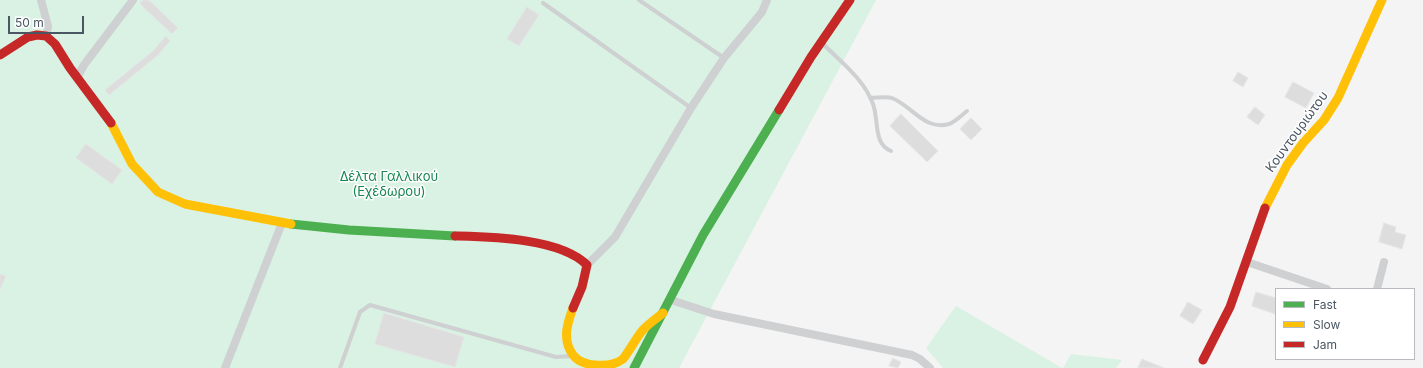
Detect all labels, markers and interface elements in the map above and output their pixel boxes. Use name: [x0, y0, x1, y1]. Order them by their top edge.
scale bar: [10, 8, 86, 34]
text: 50 m: [15, 15, 44, 30]
street label: Κουντουριώτου: [1262, 89, 1332, 175]
park label: Δέλτα Γαλλικού (Εχέδωρου): [340, 169, 438, 200]
legend: [1275, 288, 1415, 360]
text: Fast: [1313, 297, 1337, 312]
text: Slow: [1313, 317, 1340, 332]
text: Jam: [1313, 337, 1337, 352]

